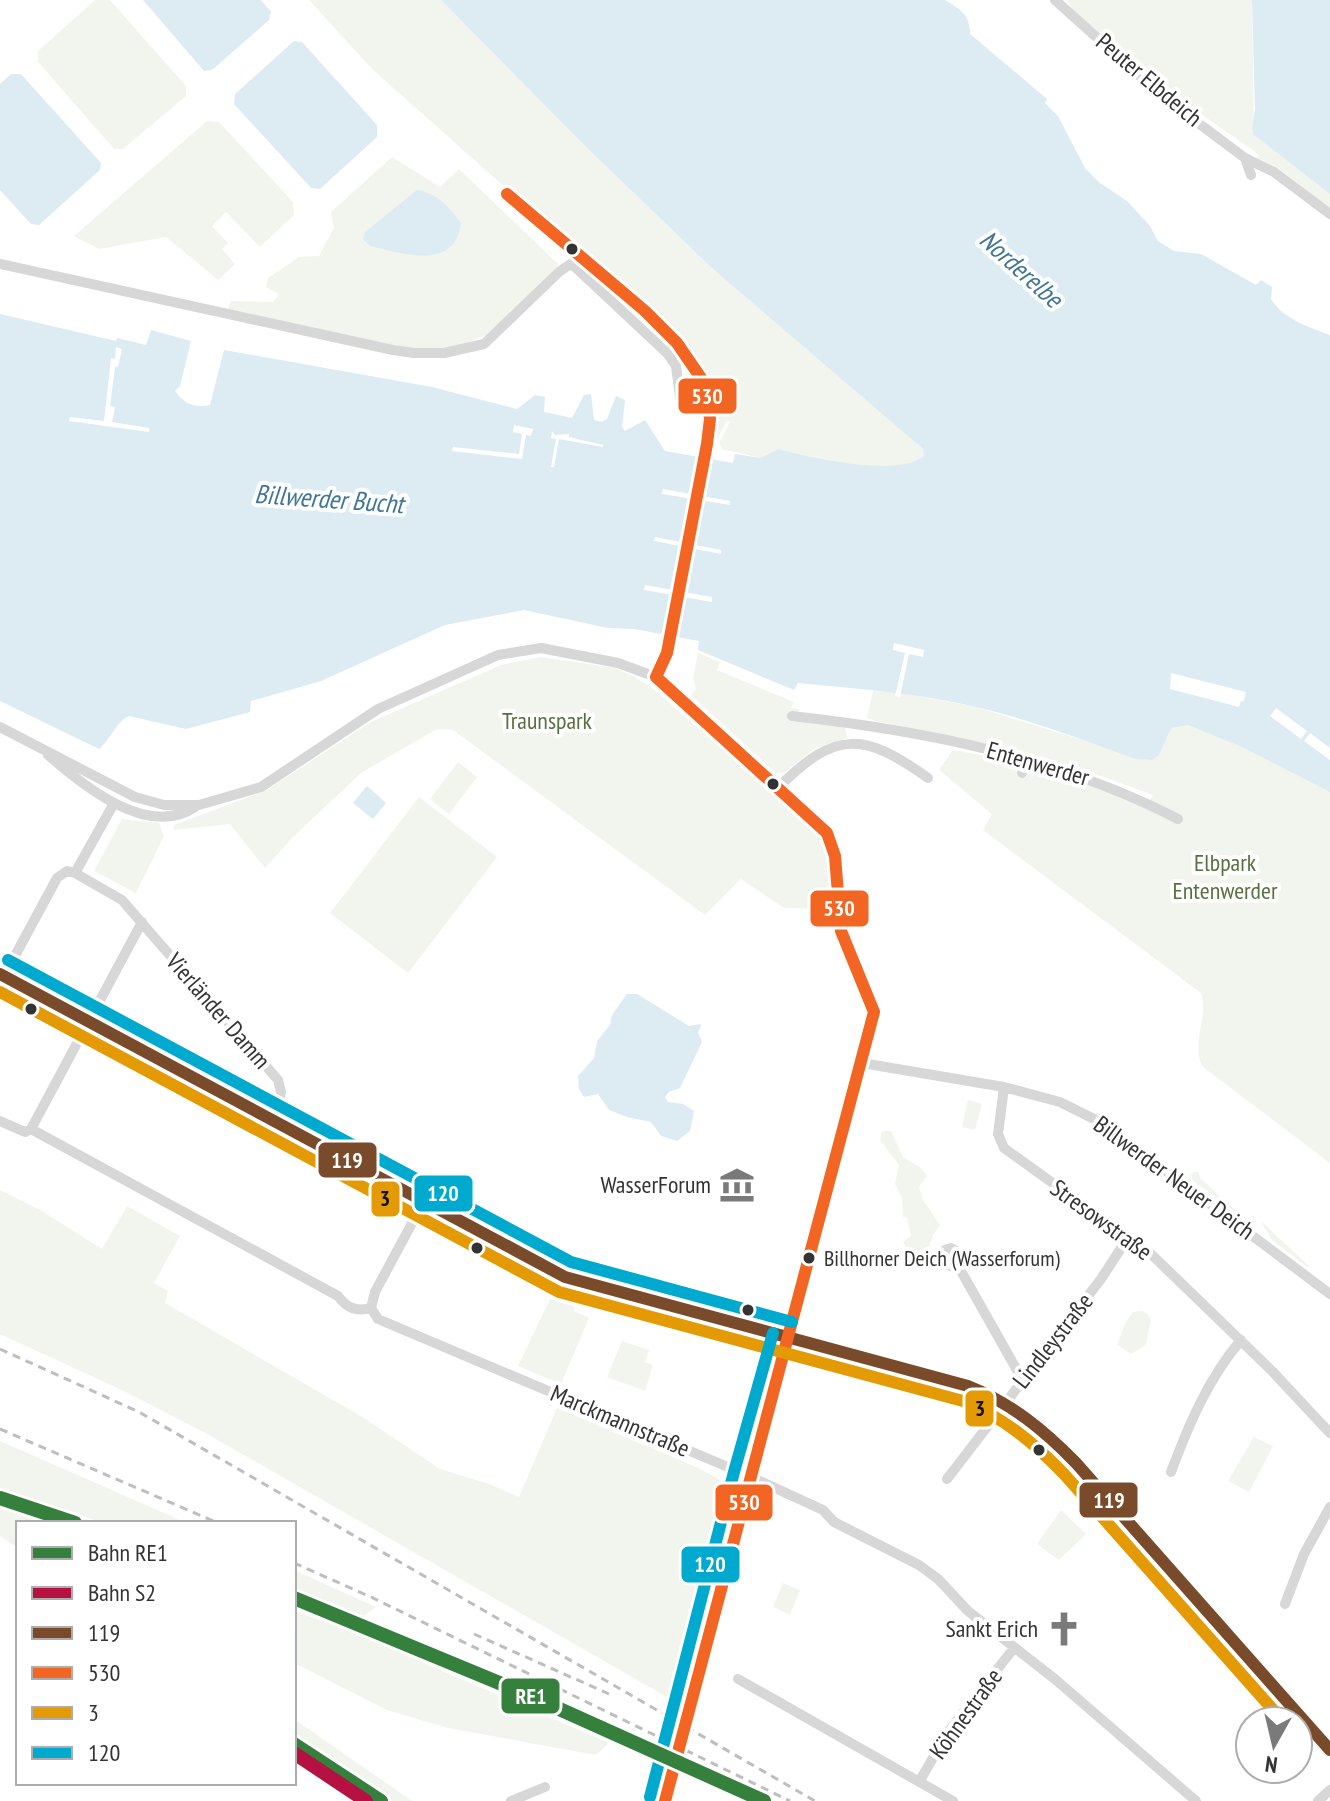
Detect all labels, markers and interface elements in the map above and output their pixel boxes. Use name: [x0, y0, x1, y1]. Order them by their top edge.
street label: Peuter Elbdeich: [1090, 26, 1209, 133]
water label: Norderelbe: [973, 223, 1071, 316]
unlabelled marker: [564, 241, 580, 257]
line badge: 530: [677, 377, 738, 415]
text: 530: [691, 382, 723, 410]
water label: Billwerder Bucht: [254, 477, 407, 520]
park label: Traunspark: [502, 705, 593, 736]
street label: Entenwerder: [983, 734, 1093, 793]
unlabelled marker: [765, 776, 781, 792]
park label: Elbpark Entenwerder: [1173, 847, 1278, 906]
line badge: 530: [809, 889, 870, 928]
text: 530: [823, 894, 855, 922]
street label: Vierländer Damm: [159, 945, 277, 1075]
unlabelled marker: [23, 1001, 39, 1017]
street label: Billwerder Neuer Deich: [1088, 1109, 1261, 1246]
line badge: 119: [317, 1141, 378, 1179]
text: 119: [331, 1146, 363, 1174]
museum icon: WasserForum: [718, 1166, 756, 1204]
place label: WasserForum: [600, 1169, 711, 1200]
street label: Stresowstraße: [1044, 1172, 1158, 1267]
line badge: 120: [413, 1174, 474, 1213]
text: 120: [427, 1179, 459, 1207]
line badge: 3: [370, 1180, 401, 1218]
text: 3: [380, 1184, 390, 1212]
unlabelled marker: [469, 1240, 485, 1256]
place label: Billhorner Deich (Wasserforum): [824, 1244, 1060, 1272]
marker: Billhorner Deich (Wasserforum): [801, 1250, 817, 1266]
street label: Lindleystraße: [1006, 1287, 1100, 1395]
unlabelled marker: [740, 1302, 756, 1318]
street label: Marckmannstraße: [546, 1377, 694, 1464]
line badge: 3: [964, 1389, 995, 1428]
text: 3: [975, 1394, 985, 1422]
unlabelled marker: [1031, 1442, 1047, 1458]
line badge: 119: [1078, 1481, 1139, 1519]
line badge: 530: [714, 1483, 774, 1522]
text: 119: [1093, 1486, 1125, 1514]
text: 530: [728, 1488, 760, 1516]
legend: [16, 1521, 296, 1785]
text: Bahn RE1: [88, 1537, 168, 1568]
line badge: 120: [680, 1545, 741, 1584]
text: 120: [694, 1550, 726, 1578]
text: Bahn S2: [88, 1577, 156, 1608]
church icon: Sankt Erich: [1045, 1610, 1083, 1648]
place label: Sankt Erich: [945, 1613, 1038, 1644]
text: 119: [88, 1617, 120, 1648]
text: 530: [88, 1657, 120, 1688]
street label: Köhnestraße: [922, 1662, 1009, 1765]
line badge: RE1: [500, 1677, 561, 1715]
text: RE1: [515, 1682, 547, 1710]
text: 3: [88, 1697, 99, 1728]
north arrow: [1234, 1705, 1314, 1785]
text: 120: [88, 1737, 120, 1768]
text: N: [1263, 1750, 1279, 1779]

